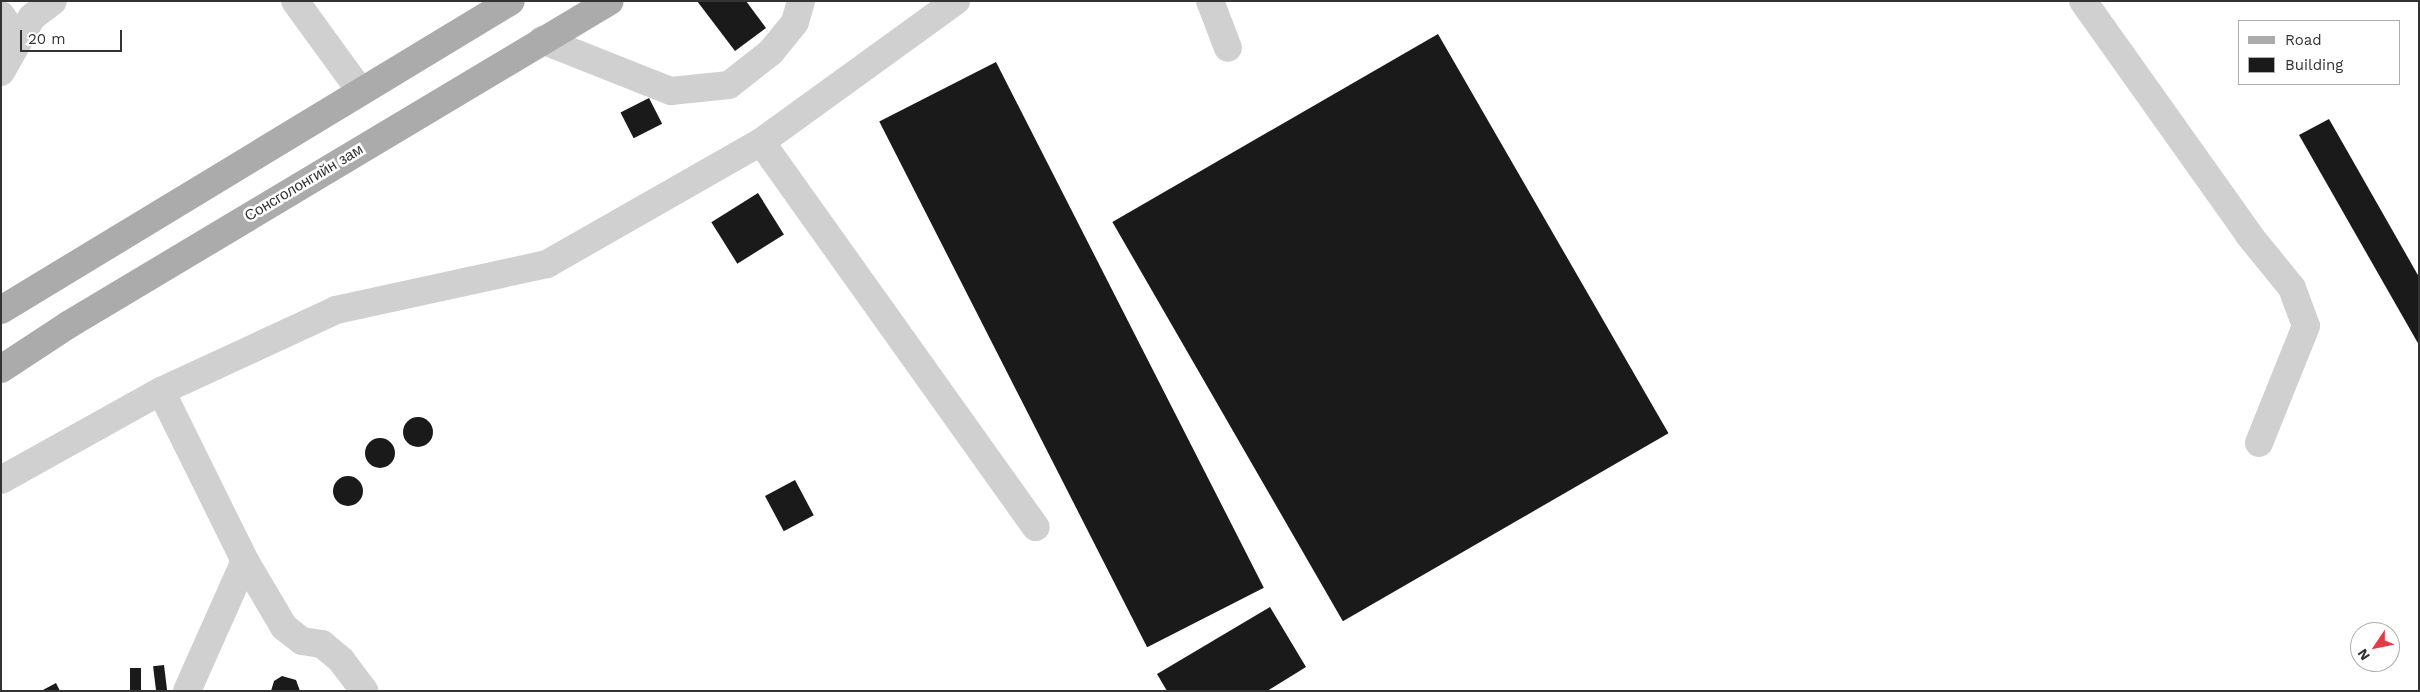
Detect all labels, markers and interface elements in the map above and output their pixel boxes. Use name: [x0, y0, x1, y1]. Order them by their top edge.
scale bar: [22, 20, 125, 52]
legend: [2238, 20, 2400, 85]
text: 20 m: [28, 30, 66, 48]
text: Road: [2285, 31, 2322, 49]
text: Building: [2285, 56, 2343, 74]
street label: Сонсголонгийн зам: [242, 141, 366, 225]
north arrow: [2350, 622, 2400, 672]
text: N: [2354, 646, 2373, 664]

